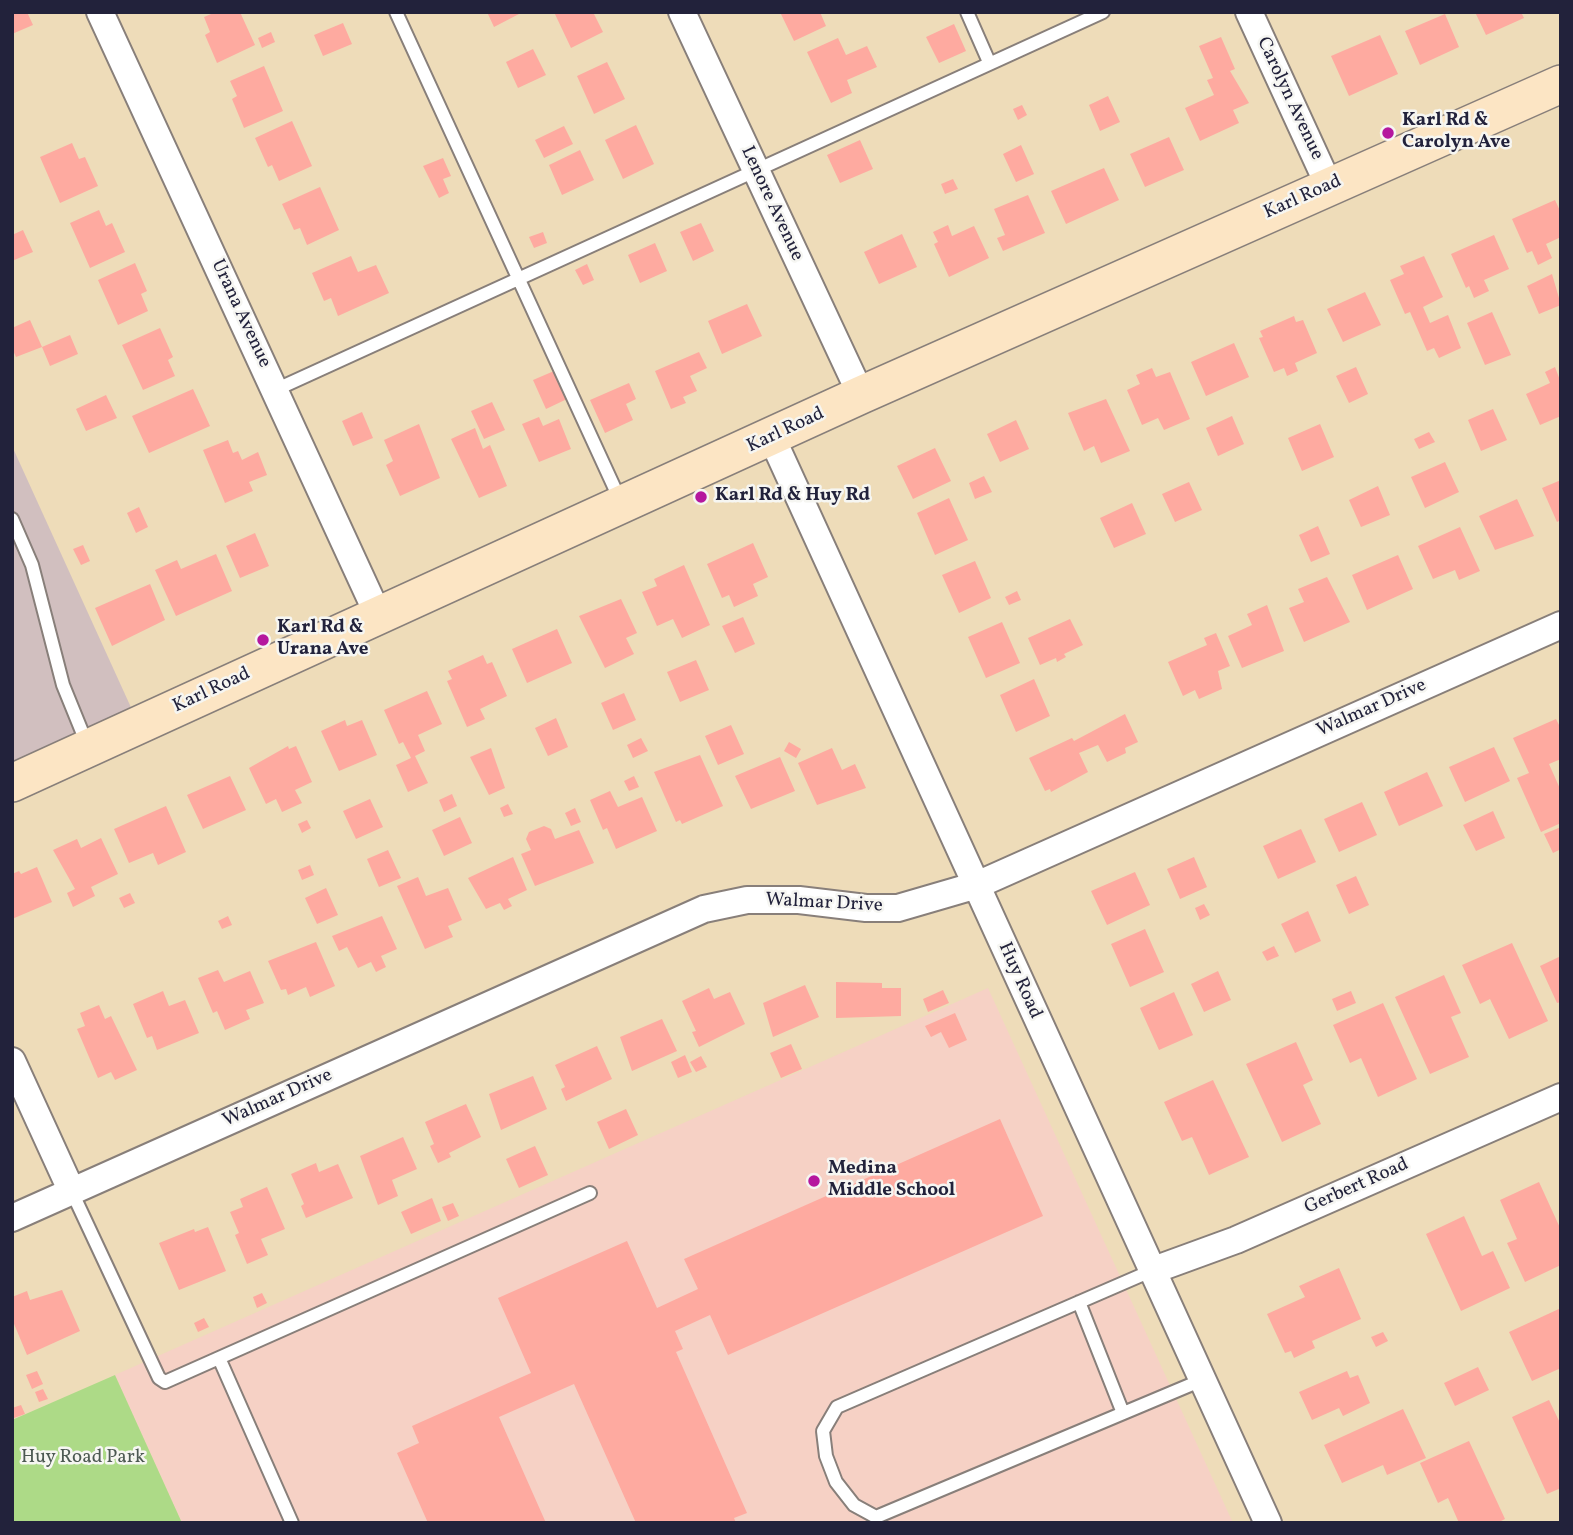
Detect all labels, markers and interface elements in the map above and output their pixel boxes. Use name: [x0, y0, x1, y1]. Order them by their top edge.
street label: Carolyn Avenue: [1251, 34, 1327, 164]
place label: Karl Rd & Carolyn Ave: [1402, 111, 1510, 155]
marker: Karl Rd & Carolyn Ave: [1380, 125, 1396, 141]
street label: Lenore Avenue: [734, 143, 808, 265]
street label: Karl Road: [1261, 171, 1345, 225]
street label: Urana Avenue: [205, 256, 275, 372]
street label: Karl Road: [744, 403, 828, 459]
place label: Karl Rd & Huy Rd: [715, 486, 870, 508]
marker: Karl Rd & Huy Rd: [693, 489, 709, 505]
place label: Karl Rd & Urana Ave: [277, 618, 368, 662]
marker: Karl Rd & Urana Ave: [255, 632, 271, 648]
street label: Karl Road: [170, 663, 254, 719]
street label: Walmar Drive: [1314, 675, 1430, 743]
street label: Walmar Drive: [765, 890, 883, 918]
street label: Huy Road: [992, 939, 1046, 1023]
street label: Walmar Drive: [220, 1065, 336, 1133]
street label: Gerbert Road: [1301, 1154, 1413, 1220]
place label: Medina Middle School: [828, 1159, 955, 1203]
marker: Medina Middle School: [806, 1173, 822, 1189]
park label: Huy Road Park: [21, 1448, 145, 1470]

